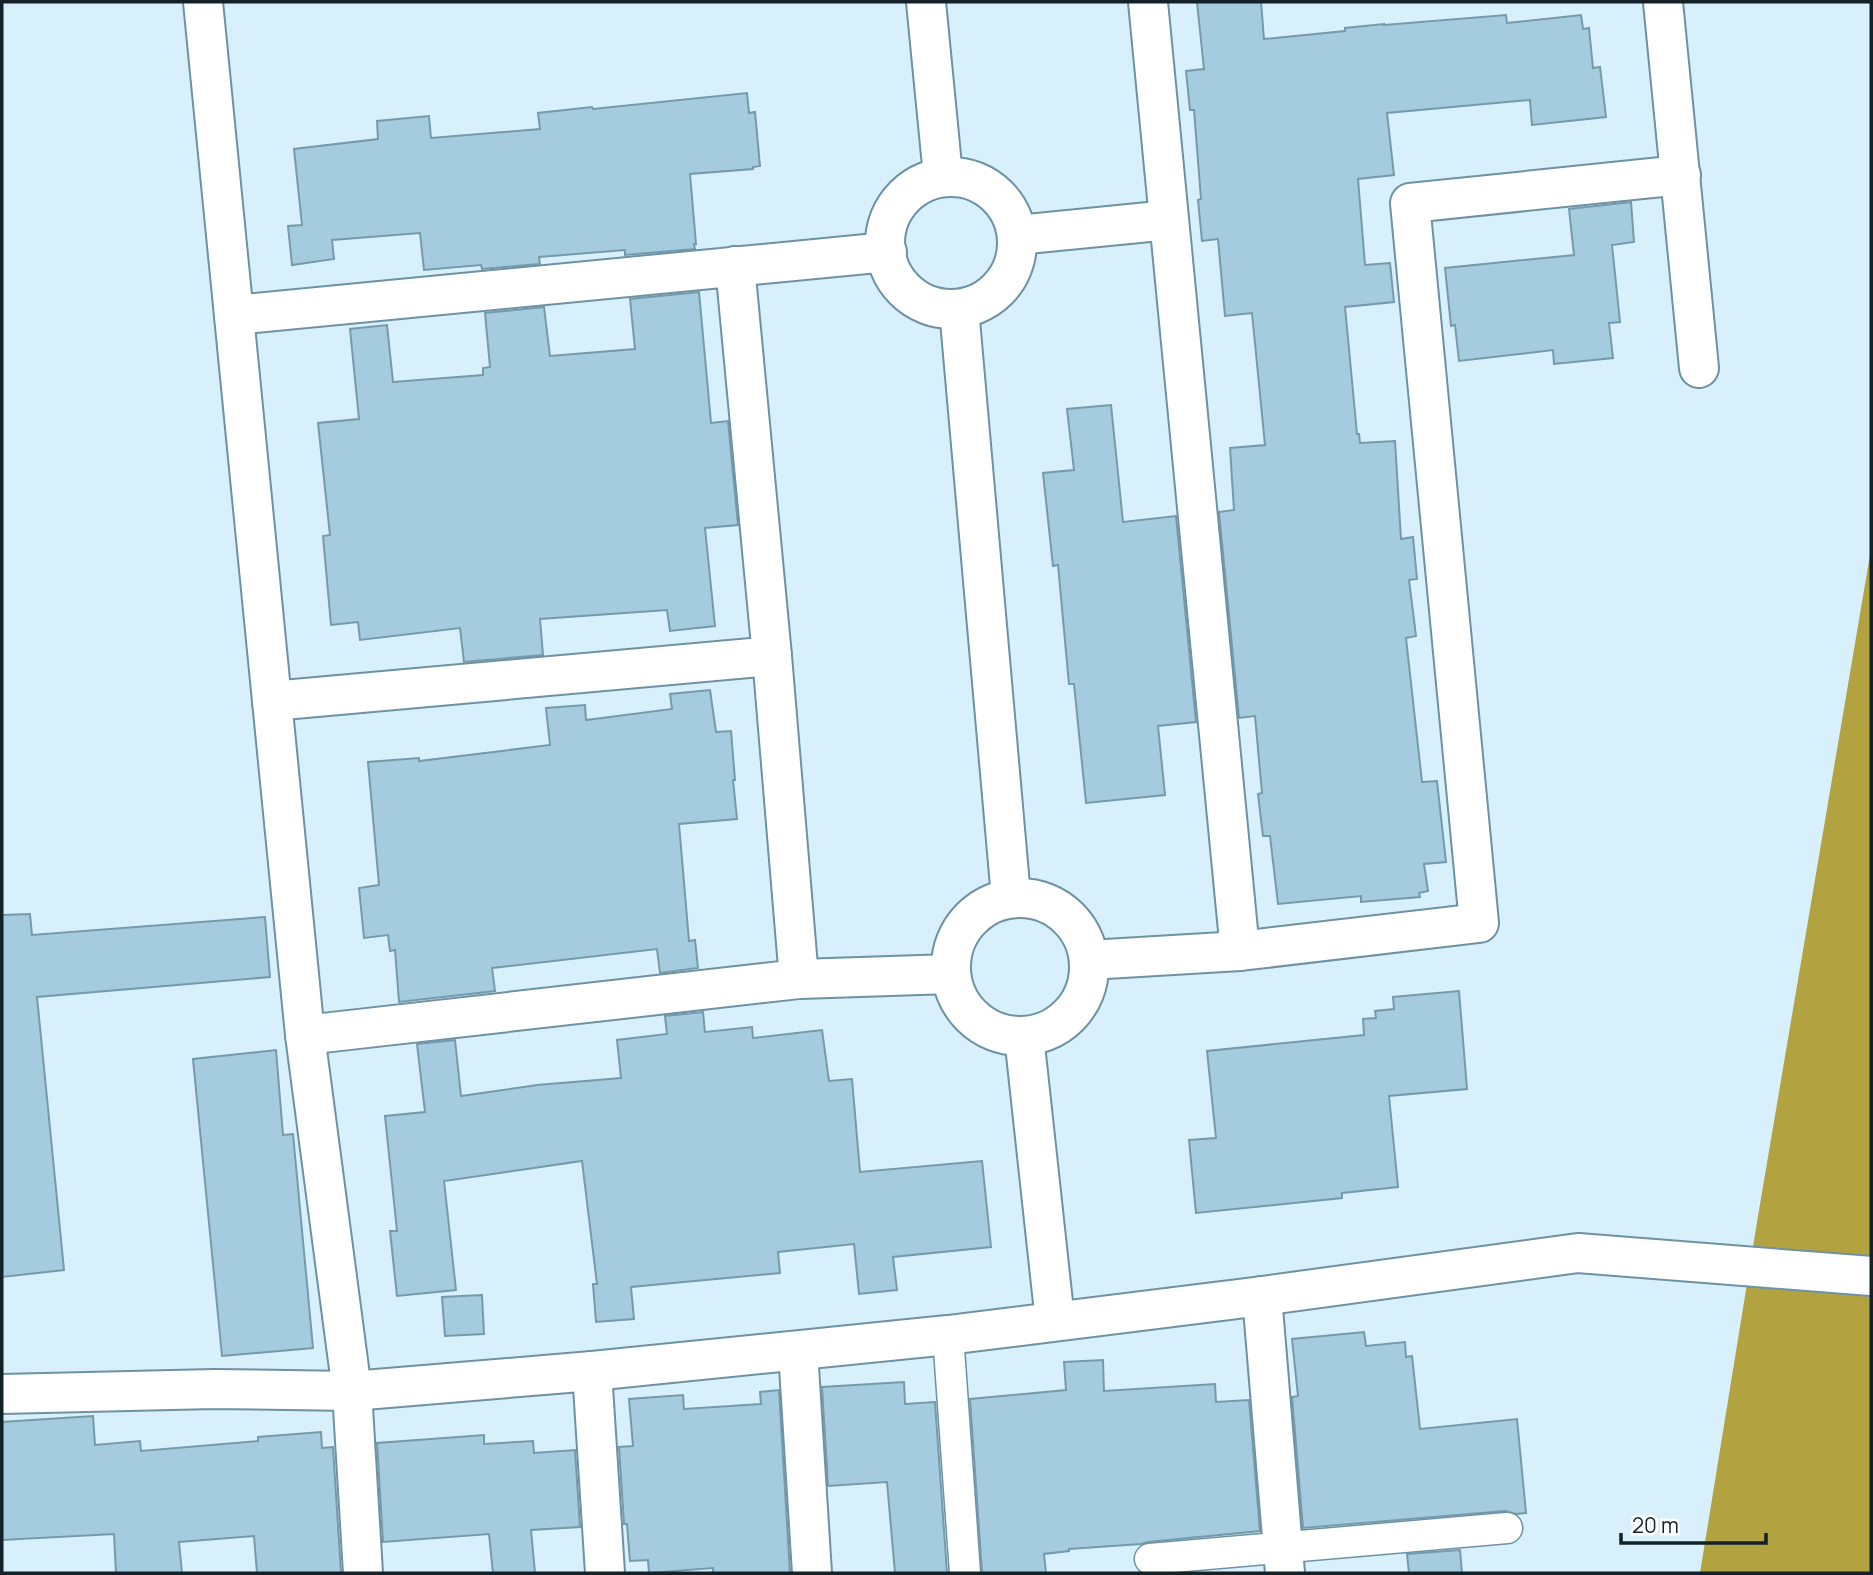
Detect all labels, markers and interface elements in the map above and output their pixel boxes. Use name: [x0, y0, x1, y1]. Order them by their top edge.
scale bar: [1621, 1502, 1766, 1546]
text: 20 m: [1632, 1511, 1679, 1539]

